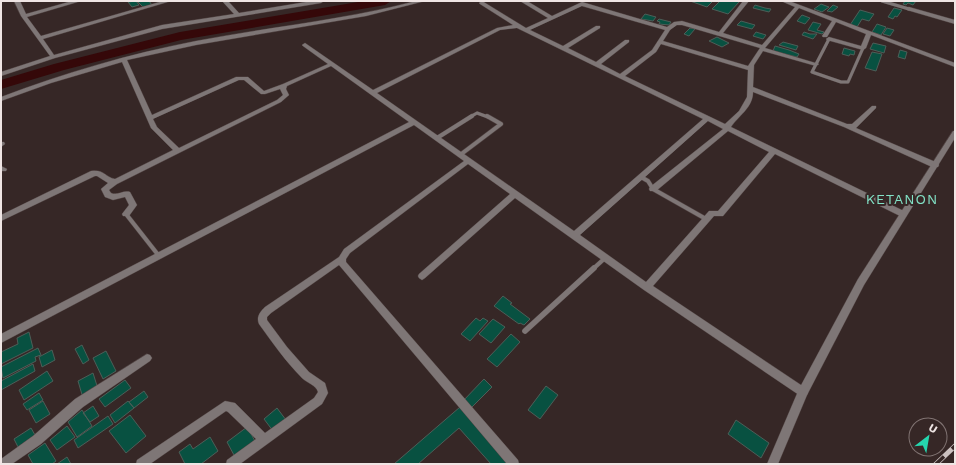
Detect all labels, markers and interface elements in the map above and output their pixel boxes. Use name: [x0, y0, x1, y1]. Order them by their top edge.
district label: KETANON: [866, 191, 938, 207]
north arrow: [908, 417, 948, 457]
text: U: [926, 421, 940, 437]

